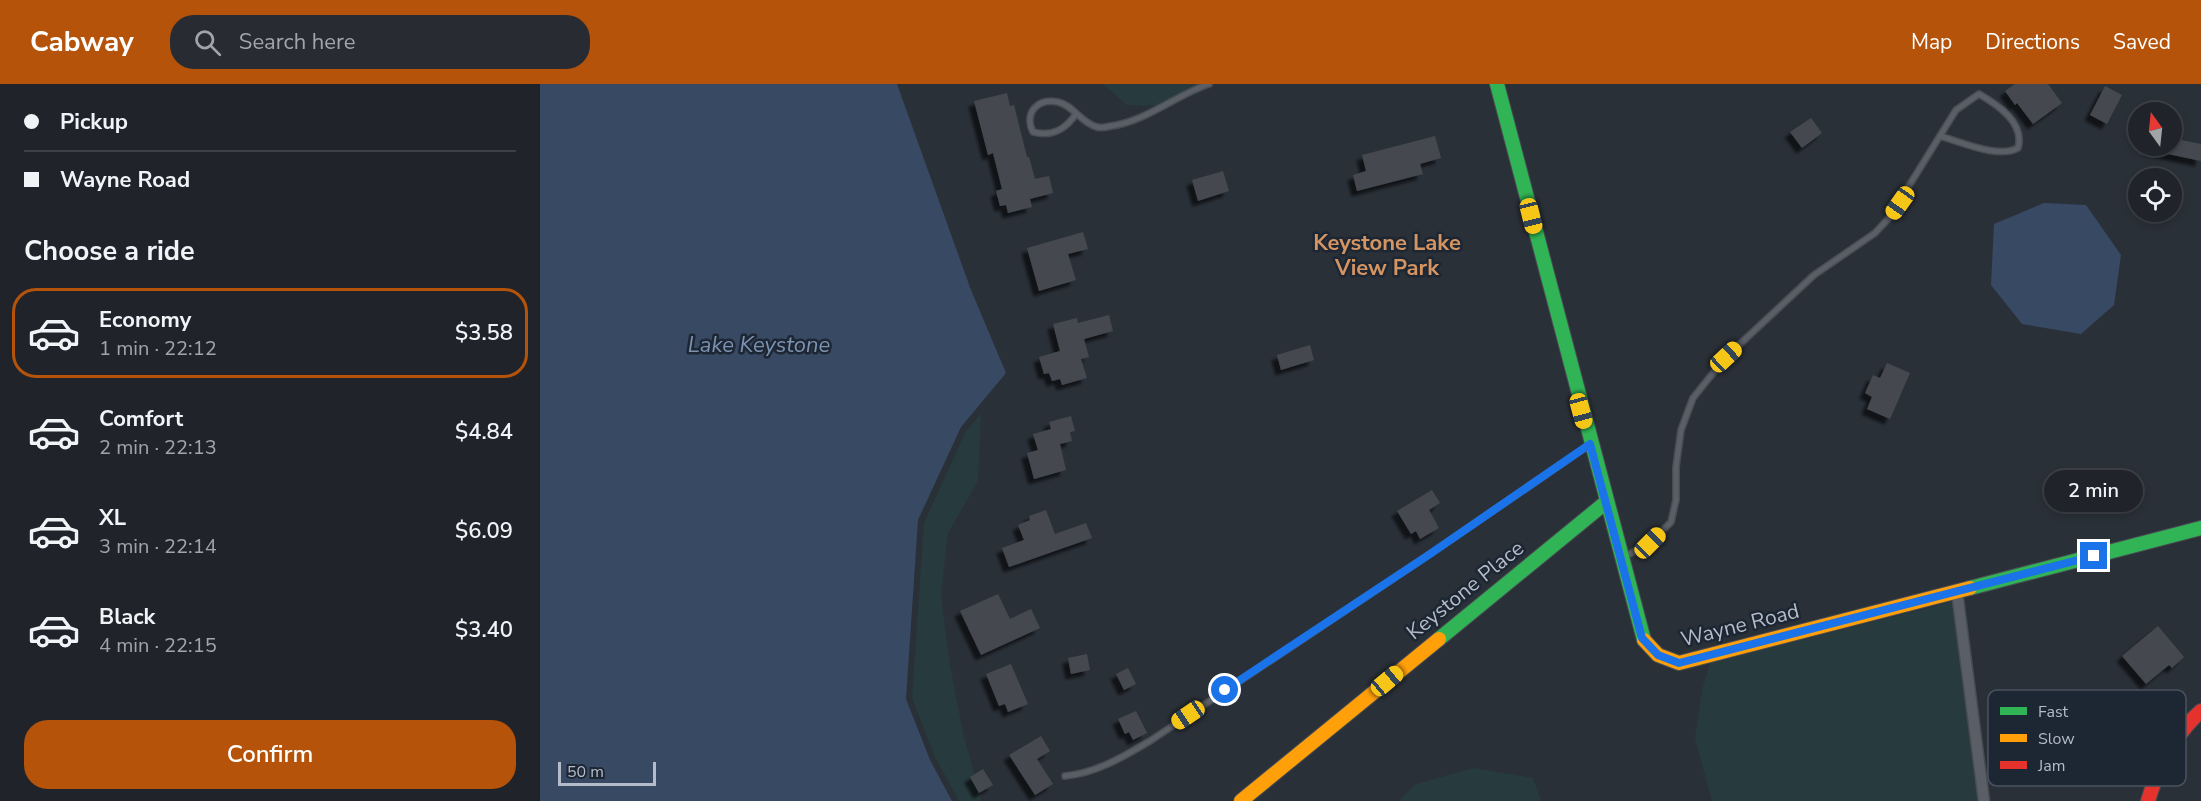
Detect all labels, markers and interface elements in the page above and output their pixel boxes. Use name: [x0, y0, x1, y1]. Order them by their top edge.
search box: [170, 15, 590, 69]
text: Cabway: [30, 23, 134, 61]
icon: search: [191, 26, 224, 59]
text: Search here: [239, 27, 355, 57]
text: Map: [1911, 28, 1952, 56]
text: Directions: [1985, 28, 2080, 56]
text: Saved: [2113, 28, 2171, 56]
north arrow: [2128, 102, 2182, 156]
map controls: [2128, 102, 2182, 222]
text: Pickup: [60, 107, 128, 137]
text: Wayne Road: [60, 165, 190, 195]
button: locate: [2128, 168, 2182, 222]
car: [1882, 183, 1918, 223]
car: [1518, 196, 1544, 236]
district label: Keystone Lake View Park: [1313, 228, 1461, 283]
text: Choose a ride: [24, 233, 195, 270]
text: Economy: [99, 305, 191, 335]
icon: car: [27, 306, 81, 360]
text: $3.58: [455, 318, 513, 348]
water label: Lake Keystone: [688, 330, 830, 360]
text: 1 min · 22:12: [99, 335, 217, 362]
car: [1707, 338, 1745, 376]
car: [1568, 391, 1594, 431]
text: Comfort: [99, 404, 183, 434]
icon: car: [27, 405, 81, 459]
text: $4.84: [455, 417, 513, 447]
text: 2 min · 22:13: [99, 434, 217, 461]
callout: 2 min: [2044, 469, 2144, 511]
text: 2 min: [2068, 477, 2119, 504]
text: XL: [99, 503, 126, 533]
icon: car: [27, 504, 81, 558]
text: $6.09: [455, 516, 513, 546]
car: [1631, 524, 1669, 562]
text: 3 min · 22:14: [99, 533, 217, 560]
street label: Keystone Place: [1401, 534, 1529, 646]
route end: [2080, 542, 2107, 569]
street label: Wayne Road: [1678, 597, 1802, 653]
text: Black: [99, 602, 155, 632]
icon: car: [27, 603, 81, 657]
text: $3.40: [455, 615, 513, 645]
text: 4 min · 22:15: [99, 632, 217, 659]
car: [1367, 663, 1407, 699]
route start: [1211, 676, 1238, 703]
legend: [1988, 690, 2186, 786]
car: [1168, 697, 1208, 733]
text: Fast: [2038, 701, 2069, 723]
button: Confirm: [24, 720, 516, 789]
text: Slow: [2038, 728, 2075, 750]
text: Jam: [2037, 755, 2065, 777]
scale bar: [558, 759, 656, 786]
text: 50 m: [567, 761, 604, 783]

